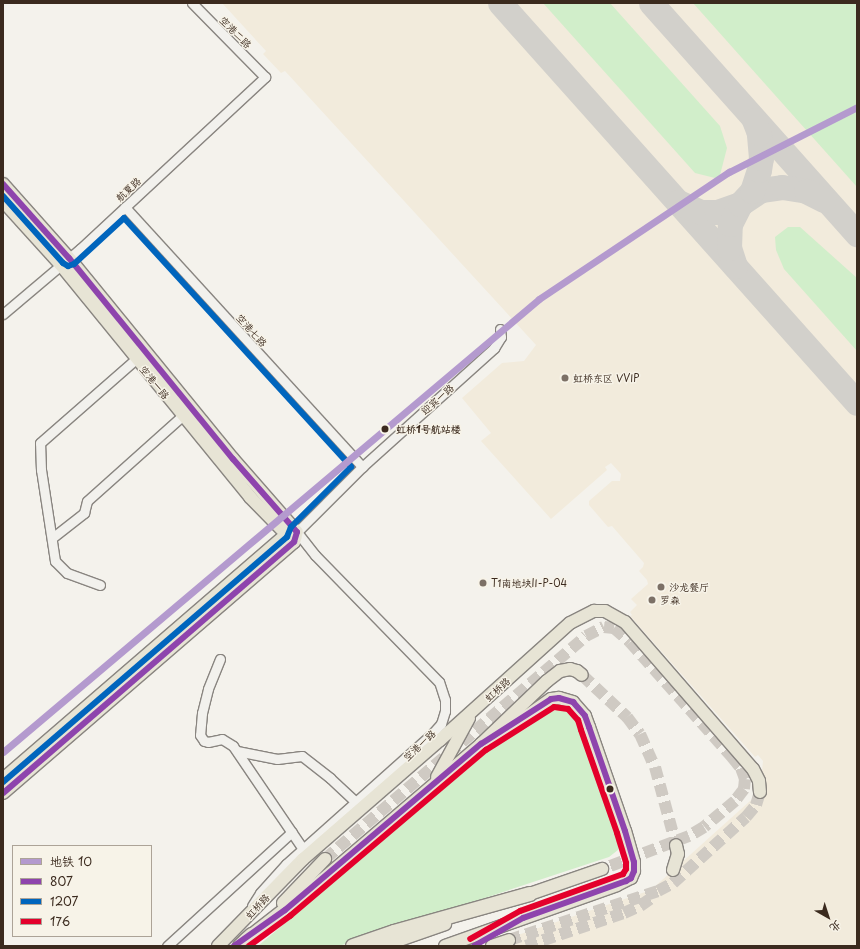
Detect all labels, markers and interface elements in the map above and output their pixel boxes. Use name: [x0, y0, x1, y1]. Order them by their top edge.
street label: 空港二路: [218, 14, 254, 50]
street label: 航夏路: [113, 174, 143, 204]
street label: 空港七路: [234, 311, 270, 349]
street label: 空港一路: [138, 363, 172, 401]
place label: 虹桥东区 VVIP: [573, 372, 639, 384]
marker: 虹桥东区 VVIP: [560, 373, 570, 383]
street label: 迎宾一路: [418, 381, 456, 417]
marker: 虹桥1号航站楼: [378, 422, 392, 436]
place label: 虹桥1号航站楼: [396, 423, 461, 435]
place label: T1南地块II-P-04: [491, 577, 567, 589]
marker: T1南地块II-P-04: [478, 578, 488, 588]
place label: 沙龙餐厅: [669, 581, 709, 593]
marker: 沙龙餐厅: [656, 582, 666, 592]
place label: 罗森: [660, 594, 680, 606]
marker: 罗森: [647, 595, 657, 605]
street label: 虹桥路: [482, 675, 512, 703]
street label: 空港一路: [400, 727, 438, 763]
unlabelled marker: [605, 784, 615, 794]
legend: [12, 845, 152, 937]
text: 地铁 10: [50, 852, 92, 870]
text: 807: [50, 872, 73, 890]
street label: 虹桥路: [242, 891, 272, 921]
text: 1207: [50, 892, 78, 910]
north arrow: [808, 897, 848, 937]
text: 176: [50, 912, 70, 930]
text: 北: [826, 917, 845, 937]

